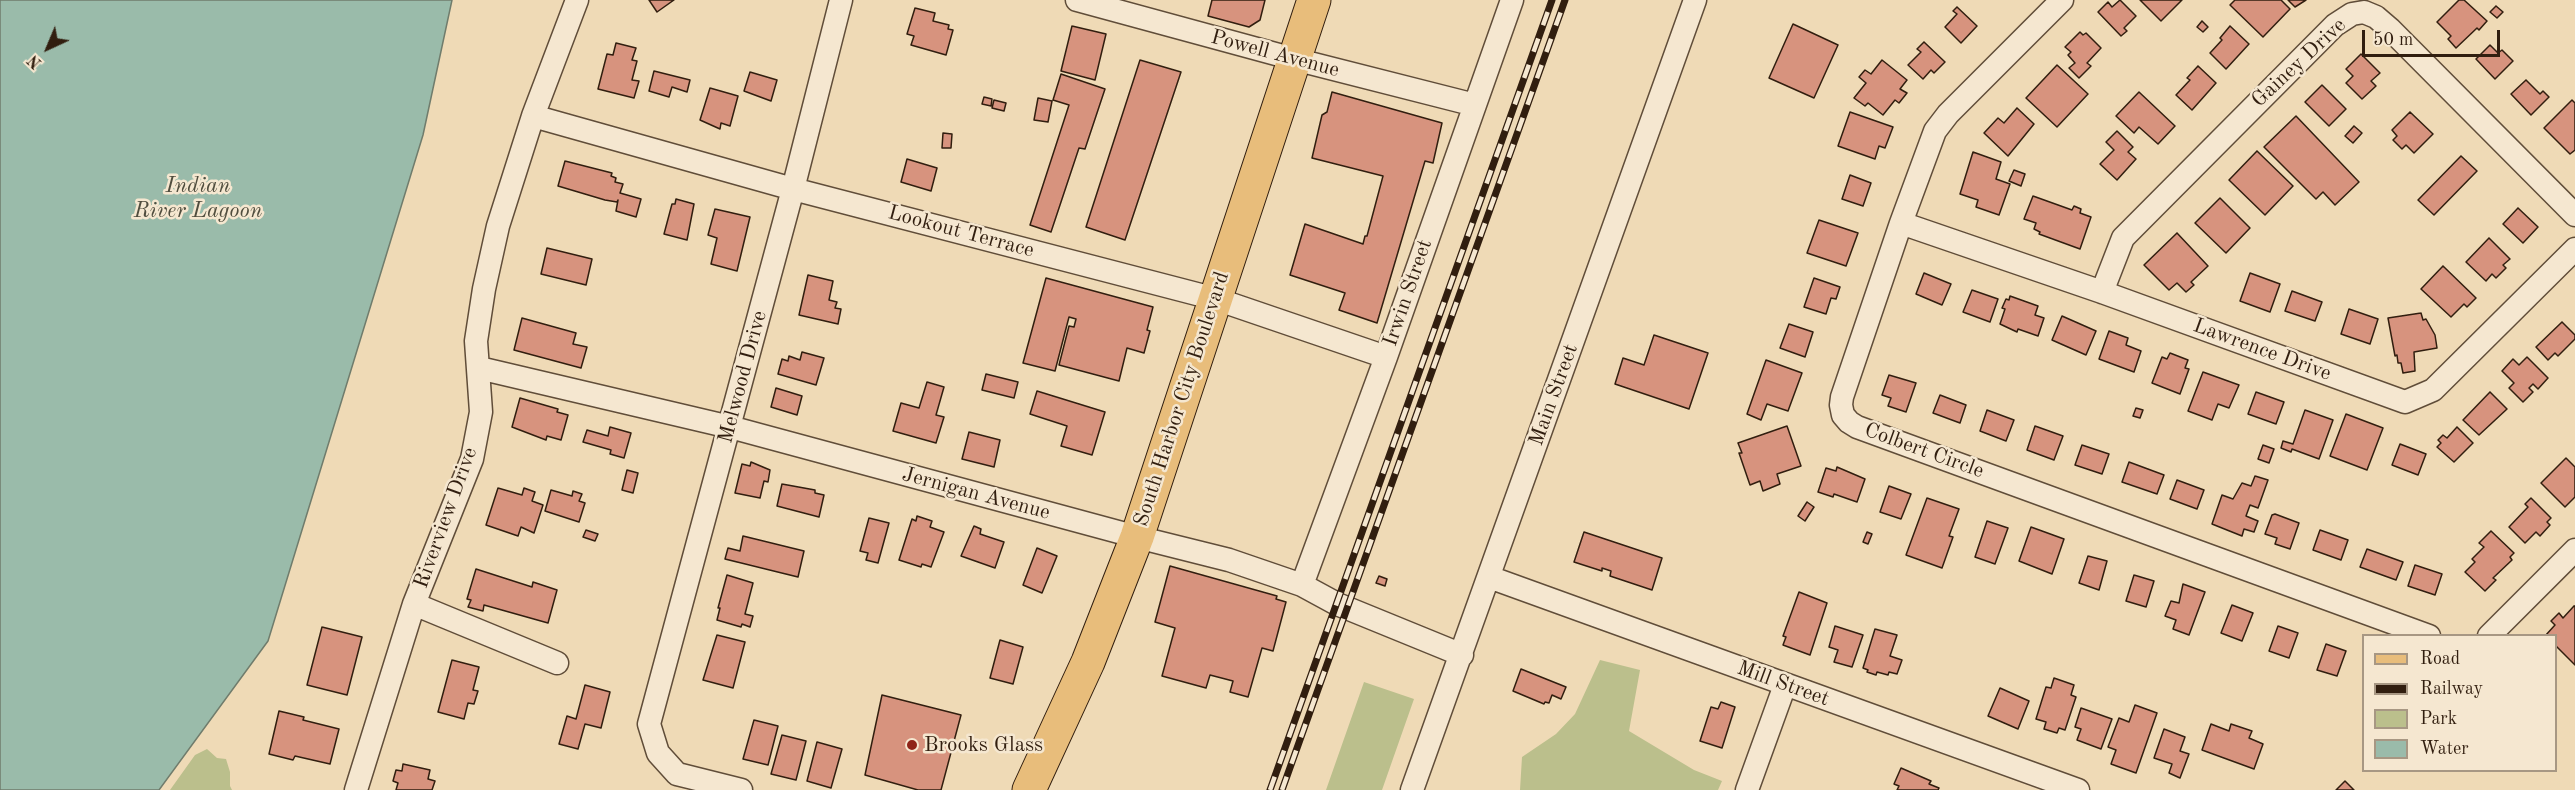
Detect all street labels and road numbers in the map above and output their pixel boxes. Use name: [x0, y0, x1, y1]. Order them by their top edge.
street label: Gainey Drive: [2247, 13, 2351, 113]
street label: Powell Avenue: [1208, 25, 1342, 83]
street label: Lookout Terrace: [885, 200, 1037, 264]
street label: Irwin Street: [1378, 236, 1438, 350]
street label: South Harbor City Boulevard: [1129, 268, 1235, 530]
street label: Melwood Drive: [713, 308, 773, 446]
street label: Lawrence Drive: [2190, 313, 2334, 387]
street label: Main Street: [1524, 341, 1584, 449]
street label: Colbert Circle: [1861, 418, 1987, 484]
street label: Riverview Drive: [409, 444, 483, 592]
street label: Jernigan Avenue: [899, 462, 1053, 526]
street label: Mill Street: [1734, 656, 1832, 712]

